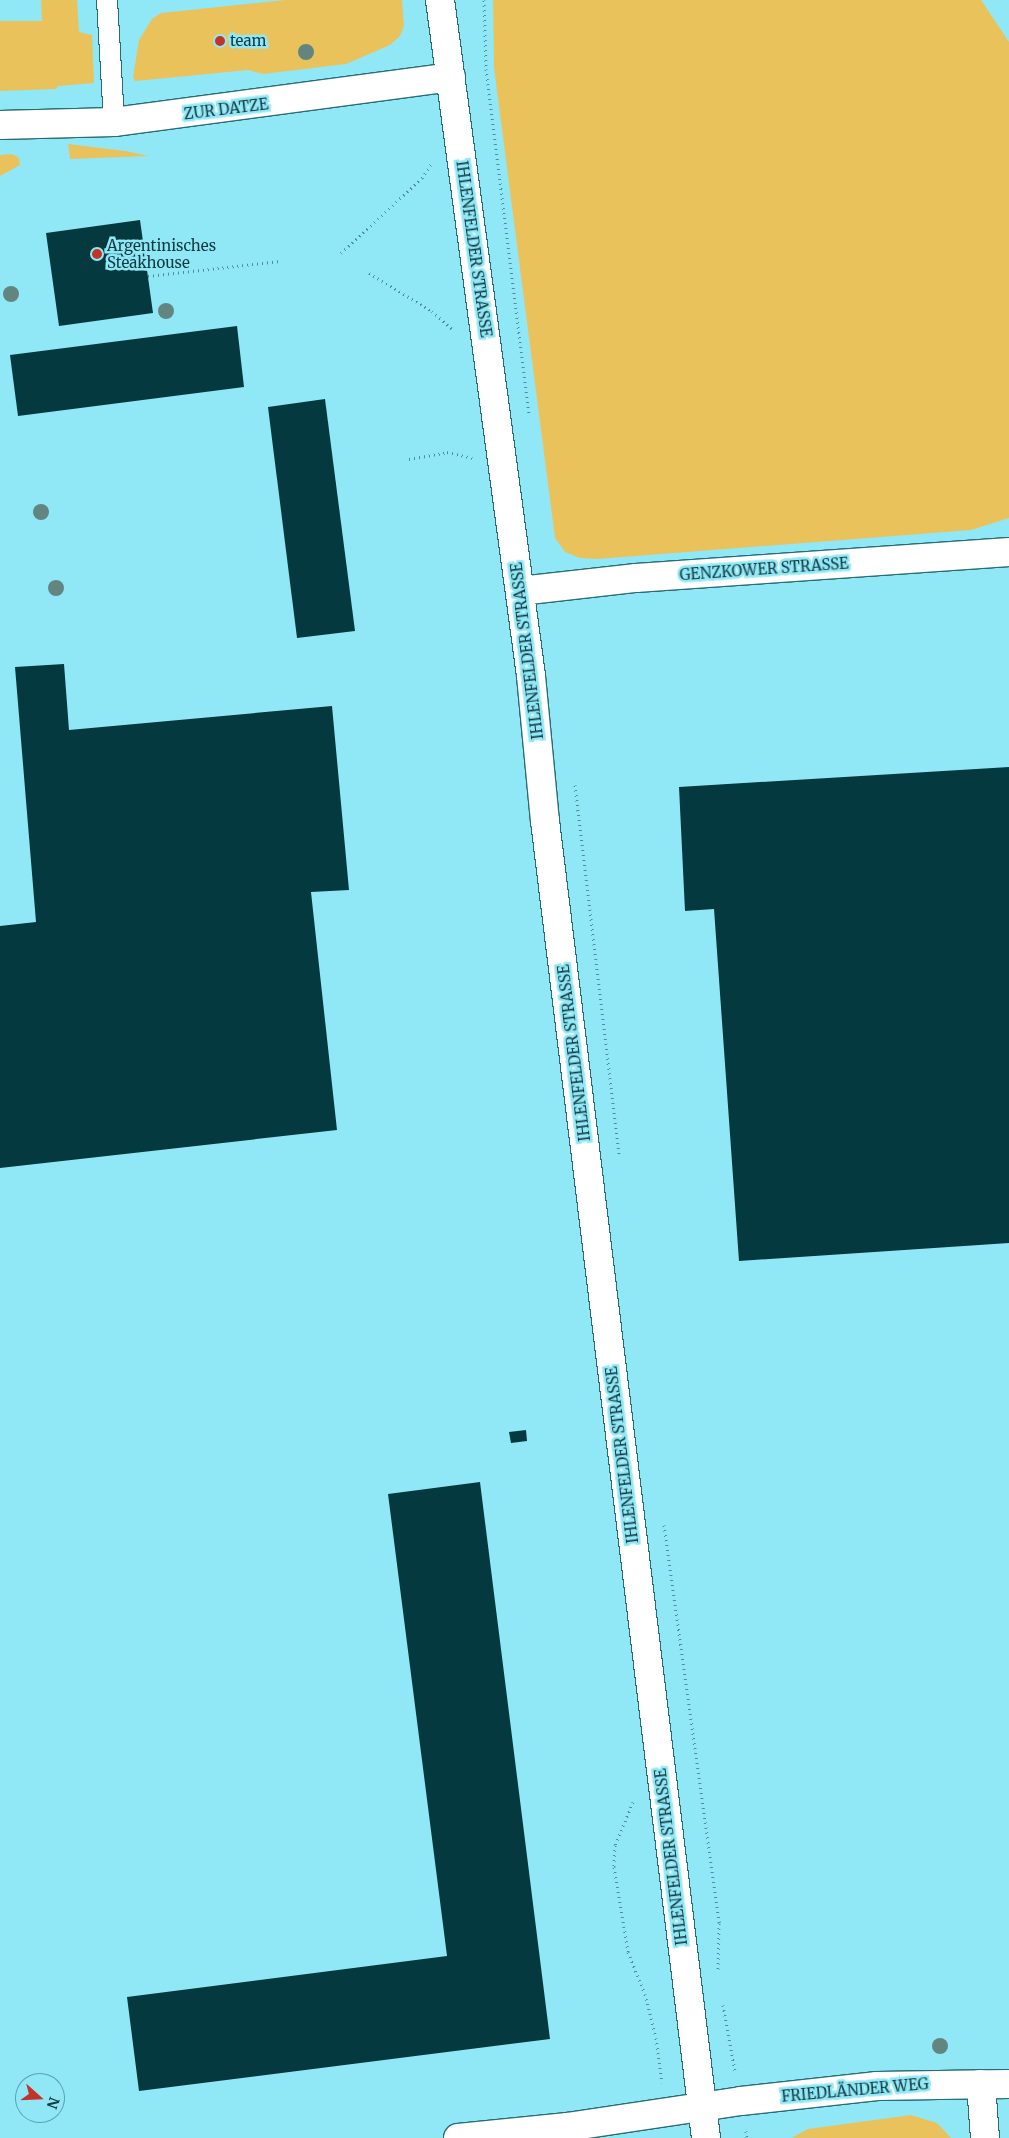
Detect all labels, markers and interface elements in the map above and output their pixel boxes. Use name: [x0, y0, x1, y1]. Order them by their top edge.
place label: team: [230, 32, 266, 50]
marker: team: [214, 35, 226, 47]
street label: ZUR DATZE: [183, 95, 269, 123]
street label: IHLENFELDER STRASSE: [453, 160, 495, 338]
place label: Argentinisches Steakhouse: [107, 236, 216, 271]
marker: Argentinisches Steakhouse: [91, 248, 103, 260]
street label: GENZKOWER STRASSE: [679, 554, 849, 584]
street label: IHLENFELDER STRASSE: [507, 562, 547, 740]
street label: IHLENFELDER STRASSE: [554, 964, 594, 1142]
street label: IHLENFELDER STRASSE: [602, 1366, 642, 1544]
street label: IHLENFELDER STRASSE: [651, 1768, 691, 1946]
north arrow: [15, 2073, 65, 2123]
street label: FRIEDLÄNDER WEG: [781, 2075, 929, 2105]
text: N: [43, 2095, 64, 2111]

